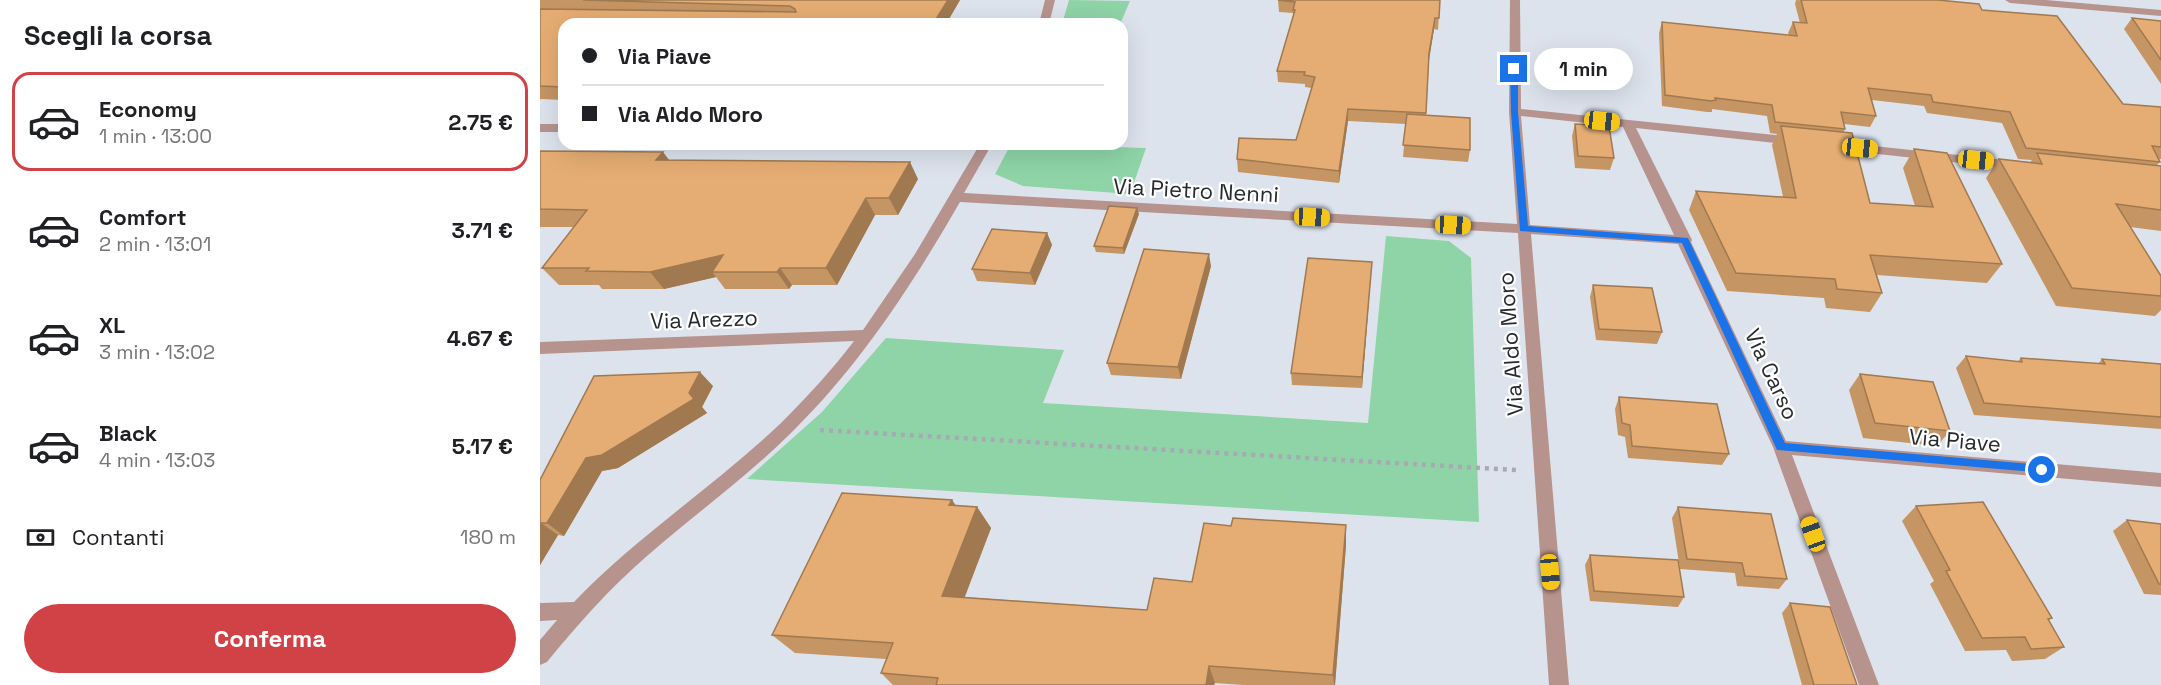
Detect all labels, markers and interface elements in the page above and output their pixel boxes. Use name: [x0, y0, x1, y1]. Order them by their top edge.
text: Scegli la corsa: [24, 18, 212, 53]
text: Via Piave: [618, 42, 711, 70]
callout: 1 min: [1535, 48, 1634, 90]
route end: [1500, 55, 1527, 82]
text: 1 min: [1559, 56, 1608, 82]
icon: car: [27, 95, 81, 149]
text: Economy: [99, 95, 197, 123]
text: Via Aldo Moro: [618, 100, 763, 128]
text: 2.75 €: [448, 108, 513, 136]
car: [1583, 110, 1621, 132]
text: 1 min · 13:00: [99, 123, 212, 149]
car: [1841, 137, 1879, 159]
car: [1957, 149, 1995, 171]
street label: Via Pietro Nenni: [1112, 172, 1280, 208]
icon: car: [27, 203, 81, 257]
text: Comfort: [99, 203, 187, 231]
car: [1294, 207, 1330, 227]
car: [1435, 215, 1471, 235]
text: 3.71 €: [451, 216, 513, 244]
text: 2 min · 13:01: [99, 231, 211, 257]
street label: Via Aldo Moro: [1491, 271, 1529, 417]
street label: Via Arezzo: [650, 303, 758, 335]
icon: car: [27, 311, 81, 365]
text: XL: [99, 311, 125, 339]
text: 4.67 €: [447, 324, 513, 352]
street label: Via Carso: [1739, 324, 1805, 424]
text: 3 min · 13:02: [99, 339, 215, 365]
icon: car: [27, 419, 81, 473]
text: Black: [99, 419, 157, 447]
street label: Via Piave: [1908, 422, 2002, 458]
text: 5.17 €: [452, 432, 513, 460]
text: 4 min · 13:03: [99, 447, 215, 473]
route start: [2028, 456, 2055, 483]
car: [1798, 514, 1828, 554]
icon: cash: [24, 521, 57, 554]
text: Contanti: [72, 523, 164, 551]
text: 180 m: [460, 524, 516, 550]
car: [1539, 553, 1561, 591]
button: Conferma: [24, 604, 516, 673]

